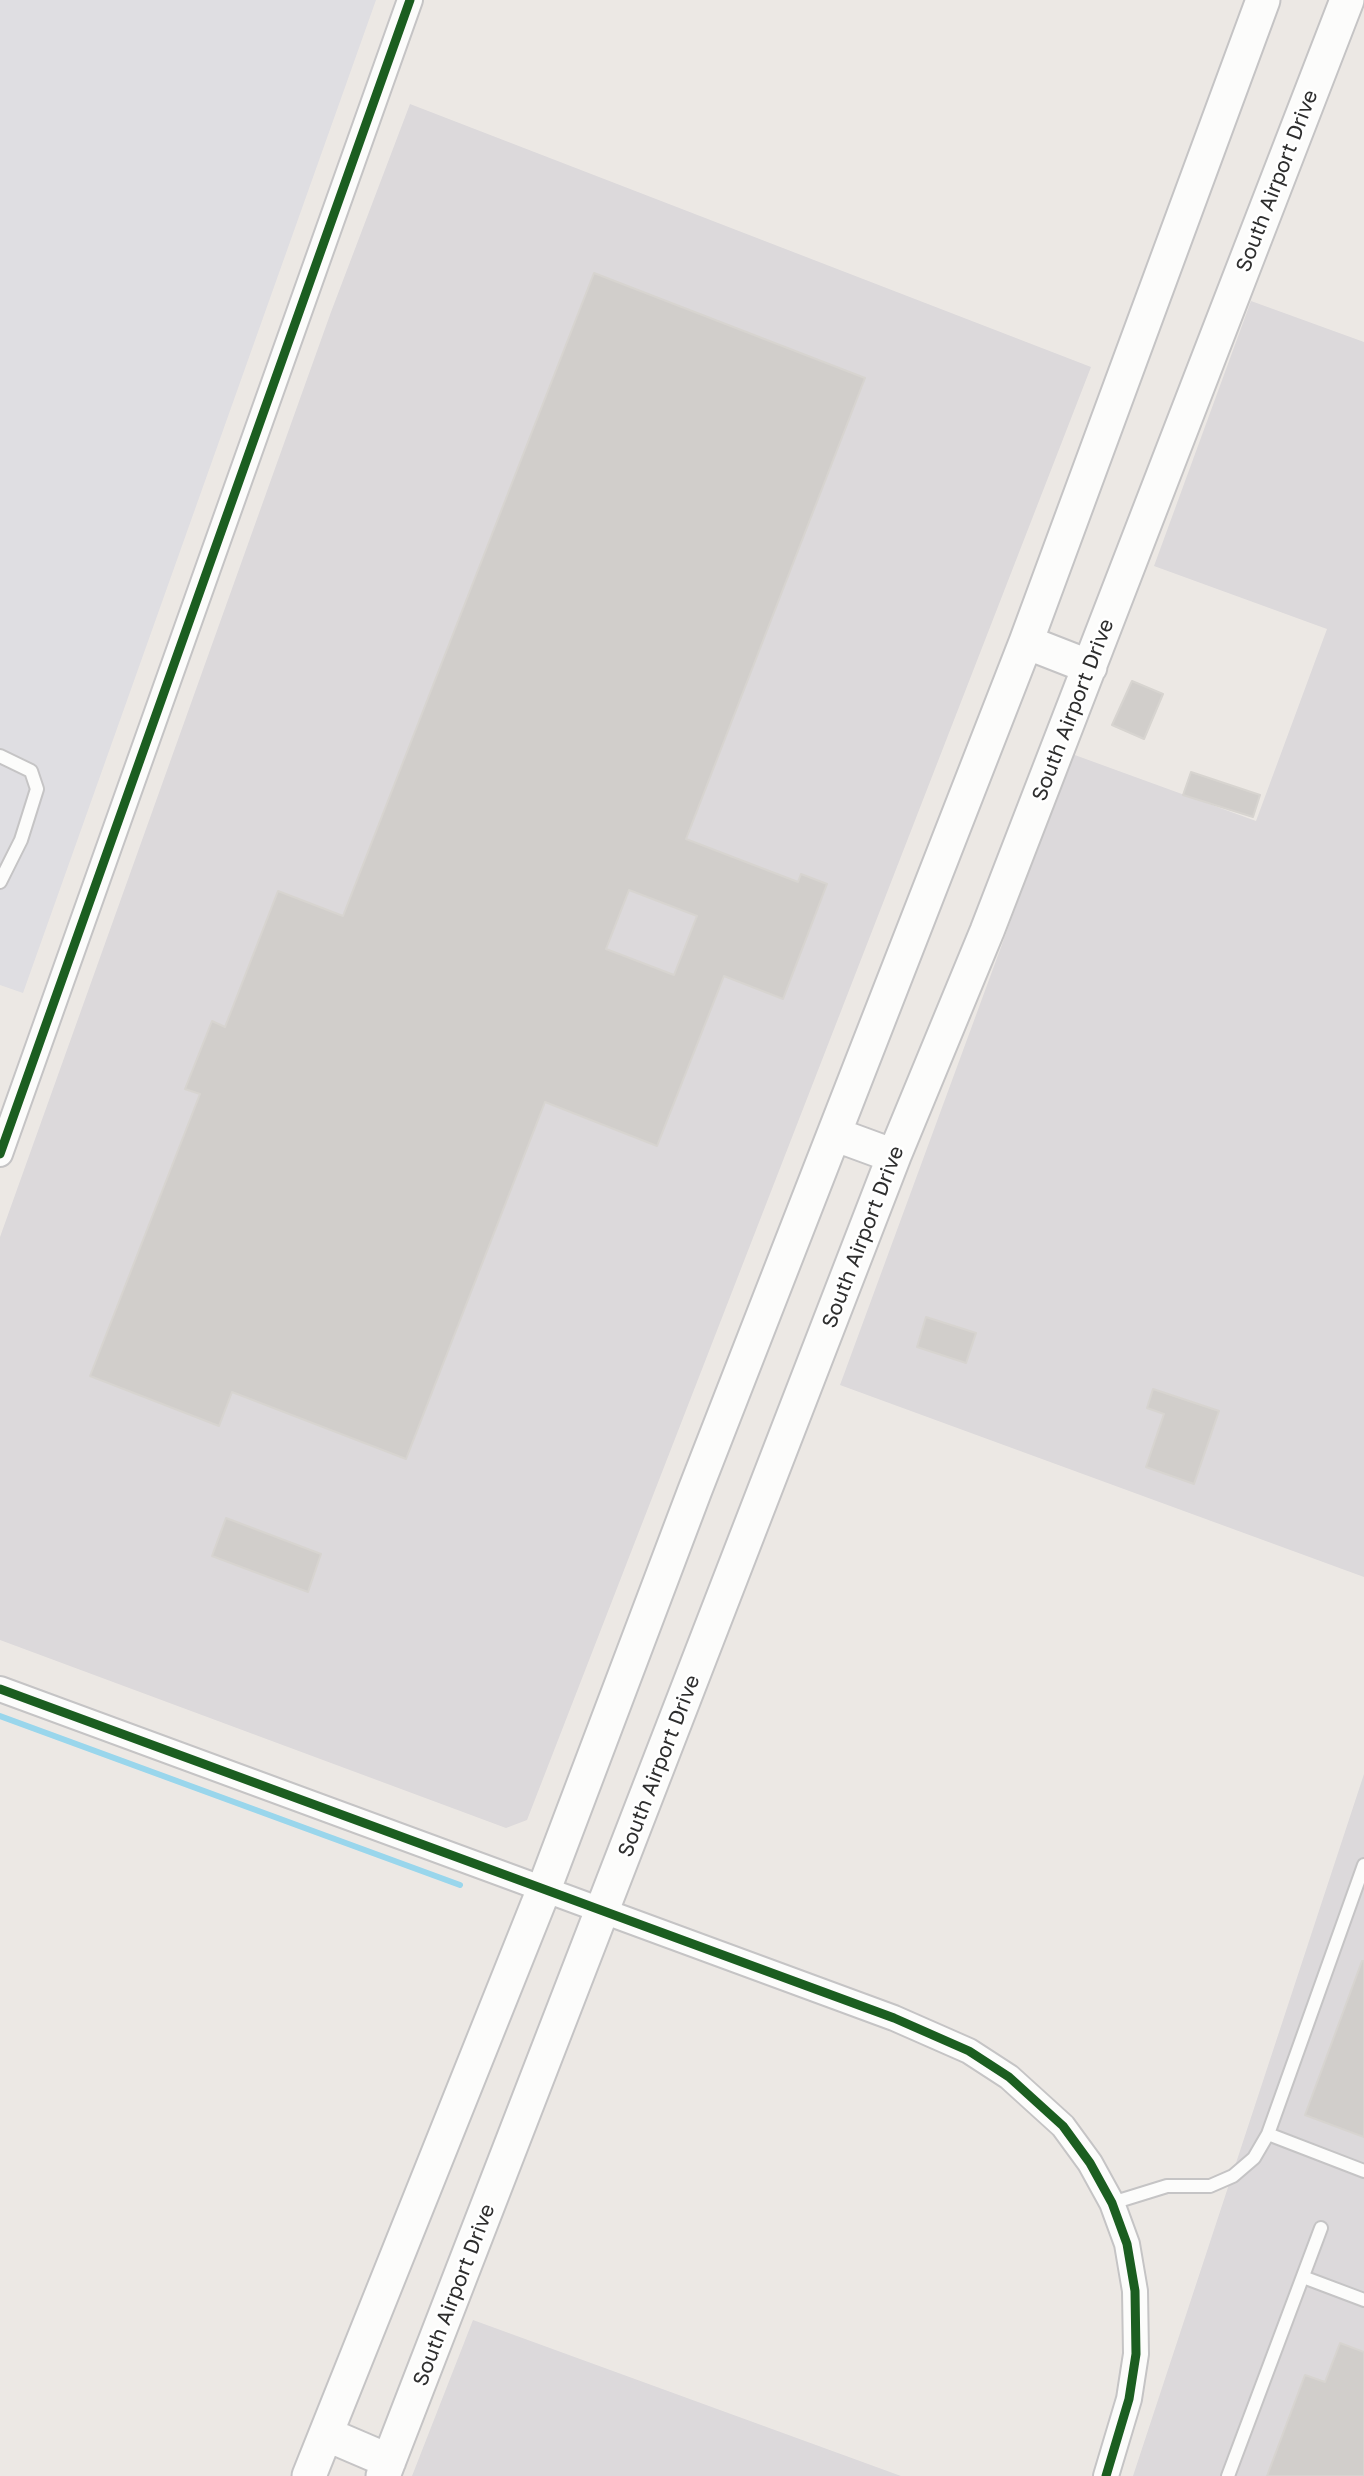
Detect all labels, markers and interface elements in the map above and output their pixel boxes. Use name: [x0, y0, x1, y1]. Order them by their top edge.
street label: South Airport Drive: [1231, 86, 1323, 276]
street label: South Airport Drive: [1027, 615, 1119, 805]
street label: South Airport Drive: [817, 1142, 909, 1332]
street label: South Airport Drive: [613, 1671, 705, 1861]
street label: South Airport Drive: [408, 2200, 500, 2390]

